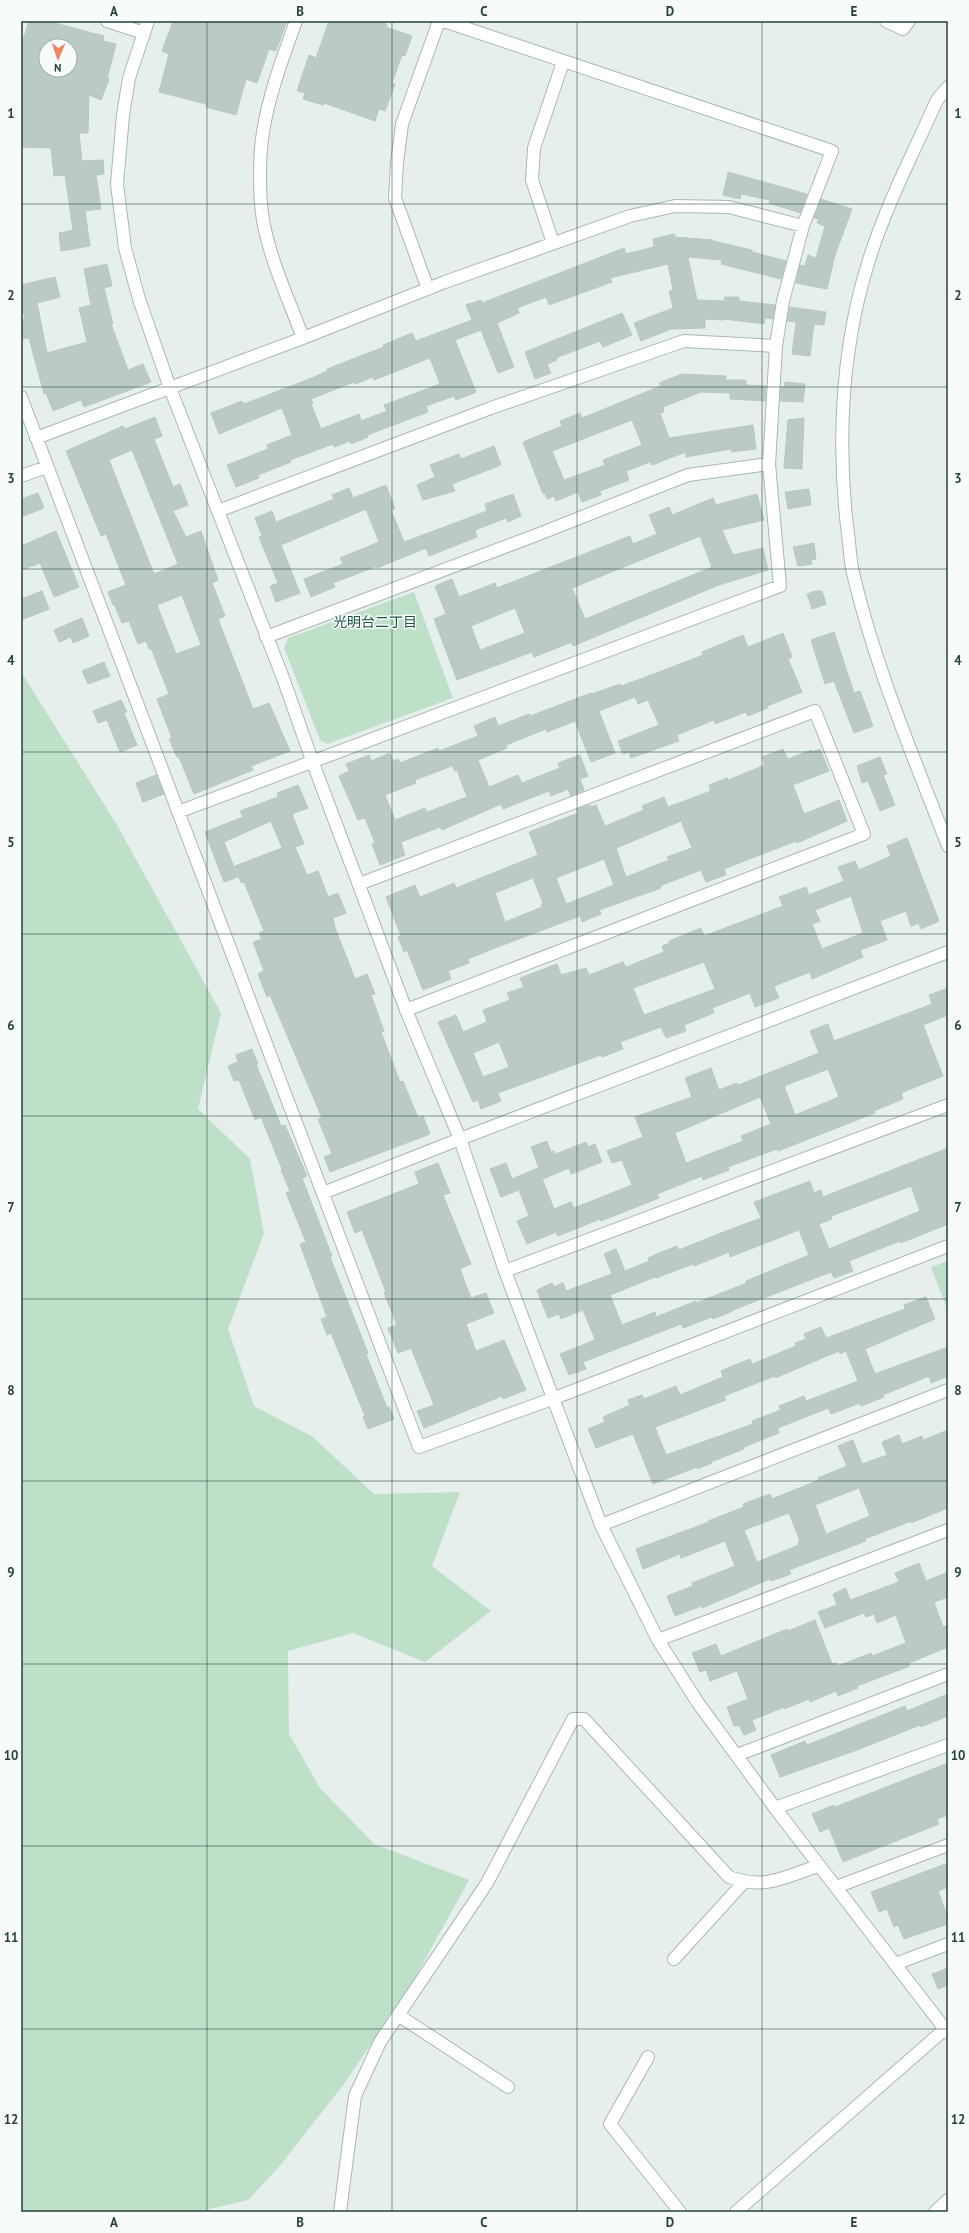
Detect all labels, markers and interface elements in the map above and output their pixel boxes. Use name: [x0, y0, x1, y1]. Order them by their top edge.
text: A: [110, 3, 118, 20]
text: B: [296, 3, 304, 20]
text: C: [480, 3, 488, 20]
text: D: [666, 3, 674, 20]
text: E: [851, 3, 858, 20]
north arrow: [38, 38, 78, 78]
text: N: [54, 61, 62, 75]
text: 1: [7, 105, 15, 122]
text: 1: [954, 105, 962, 122]
text: 2: [7, 287, 15, 304]
text: 2: [954, 287, 962, 304]
text: 3: [7, 470, 15, 487]
text: 3: [954, 470, 962, 487]
district label: 光明台二丁目: [333, 613, 417, 631]
text: 4: [7, 652, 15, 669]
text: 4: [954, 652, 962, 669]
text: 5: [7, 834, 15, 851]
text: 5: [954, 834, 962, 851]
text: 6: [7, 1017, 15, 1034]
text: 6: [954, 1017, 962, 1034]
text: 7: [7, 1199, 15, 1216]
text: 7: [954, 1199, 962, 1216]
text: 8: [7, 1382, 15, 1399]
text: 8: [954, 1382, 962, 1399]
text: 9: [7, 1564, 15, 1581]
text: 9: [954, 1564, 962, 1581]
text: 10: [4, 1747, 18, 1764]
text: 10: [951, 1747, 965, 1764]
text: 11: [4, 1929, 18, 1946]
text: 11: [951, 1929, 965, 1946]
text: 12: [4, 2111, 18, 2128]
text: 12: [951, 2111, 965, 2128]
text: A: [110, 2214, 118, 2231]
text: B: [296, 2214, 304, 2231]
text: C: [480, 2214, 488, 2231]
text: D: [666, 2214, 674, 2231]
text: E: [851, 2214, 858, 2231]

